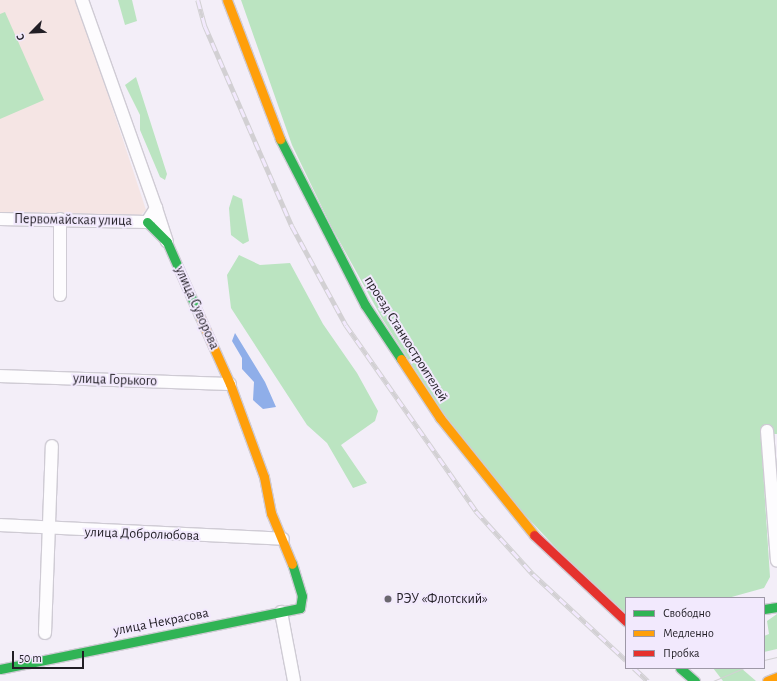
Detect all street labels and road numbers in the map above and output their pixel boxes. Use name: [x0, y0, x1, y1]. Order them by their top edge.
street label: Первомайская улица: [14, 211, 132, 229]
street label: улица Суворова: [171, 264, 223, 352]
street label: проезд Станкостроителей: [360, 273, 452, 405]
street label: улица Горького: [73, 370, 157, 390]
street label: улица Добролюбова: [84, 524, 200, 544]
street label: улица Некрасова: [112, 605, 210, 639]

